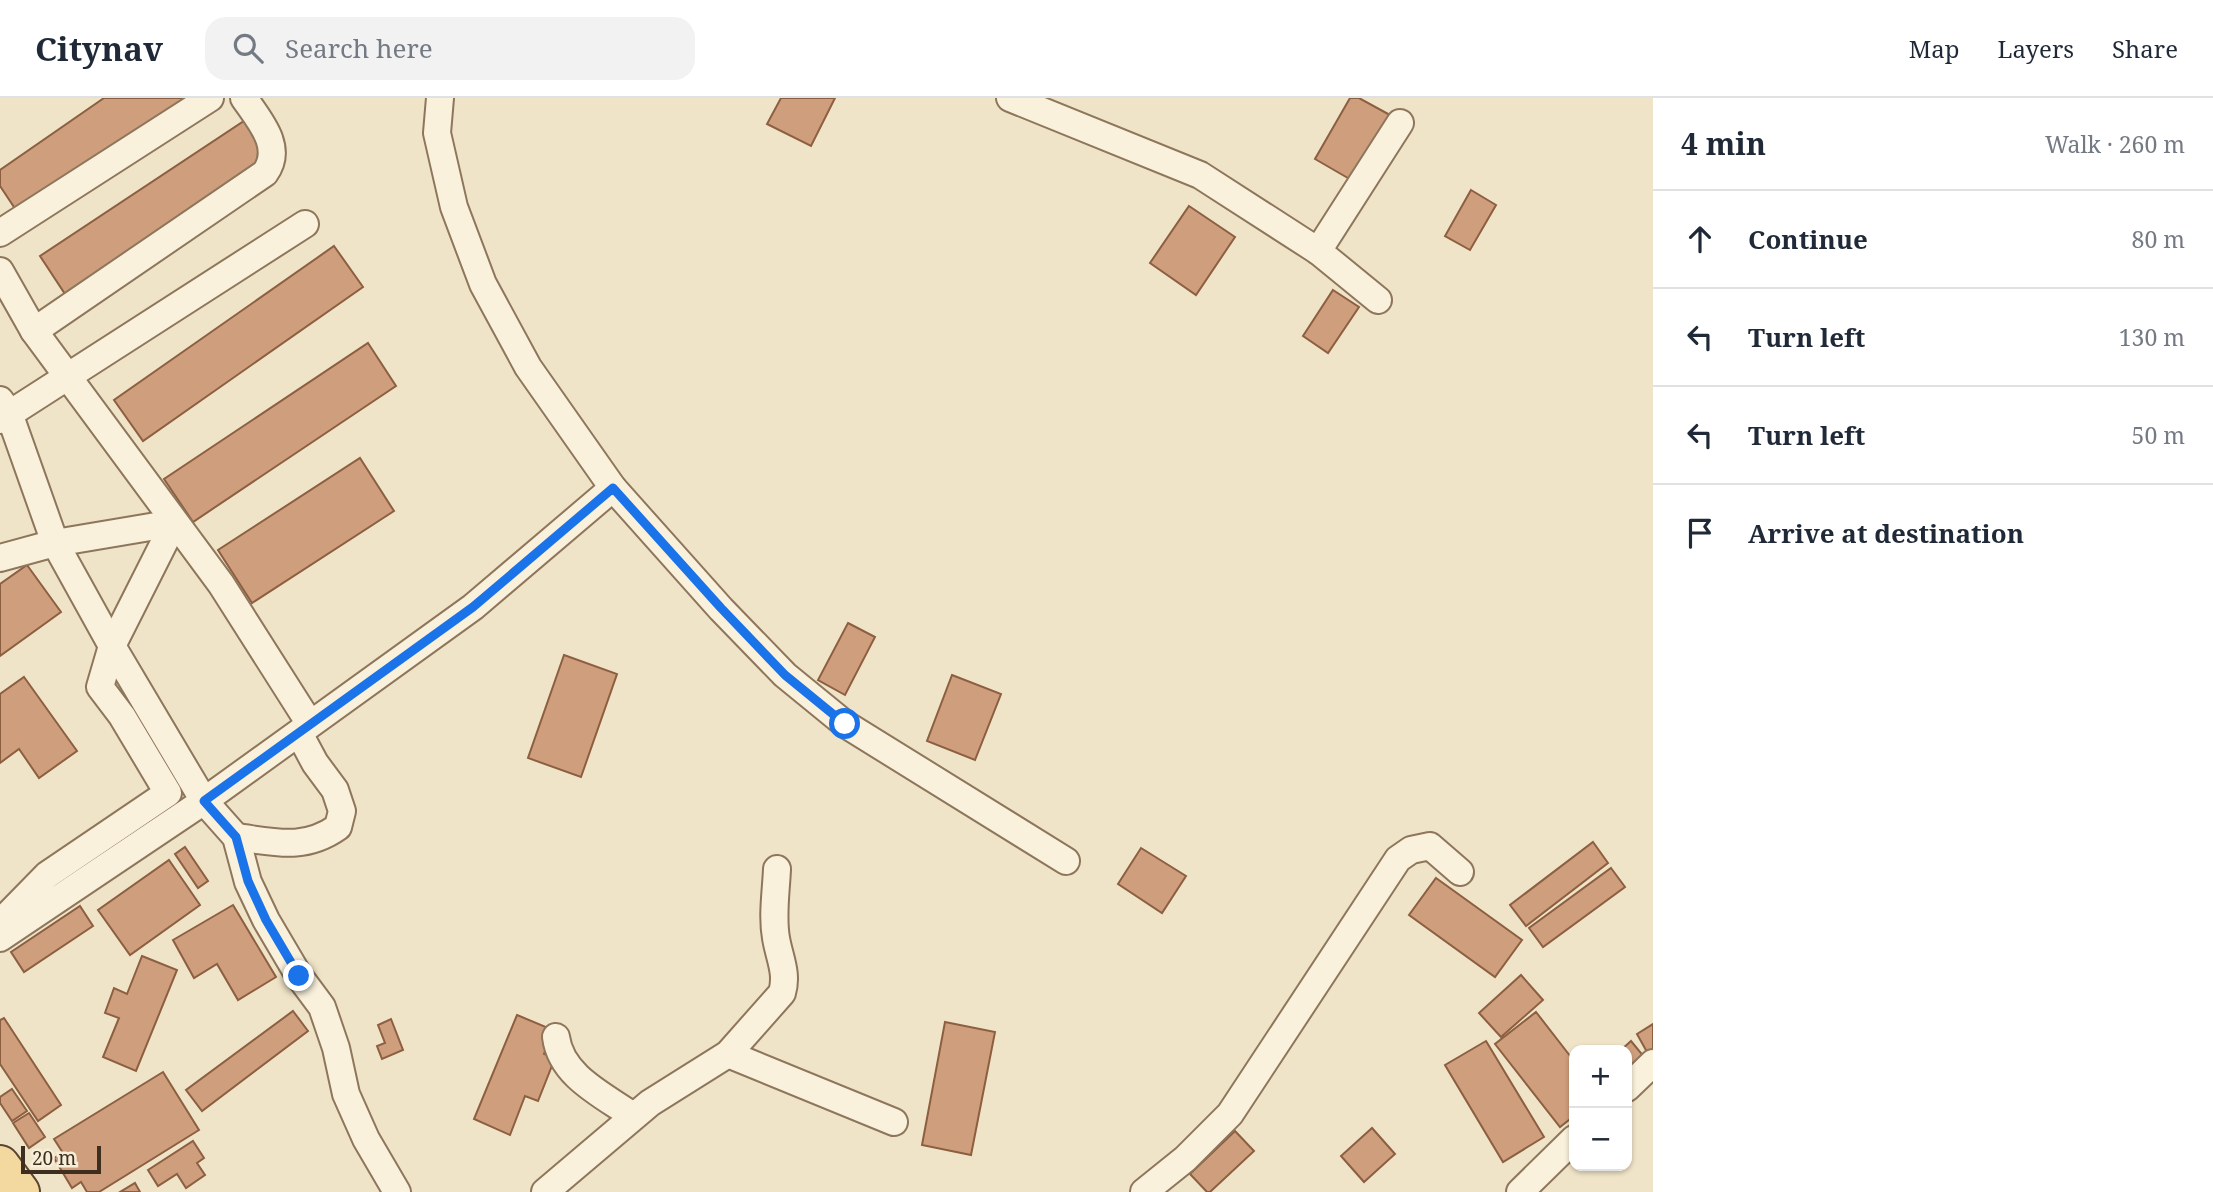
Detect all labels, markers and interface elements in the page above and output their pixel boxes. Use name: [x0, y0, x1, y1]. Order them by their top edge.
search box: [205, 17, 695, 80]
text: Citynav: [35, 26, 163, 71]
icon: search: [229, 29, 267, 67]
text: Search here: [285, 30, 433, 66]
text: Map: [1909, 32, 1960, 65]
text: Layers: [1998, 32, 2074, 65]
text: Share: [2112, 32, 2178, 65]
text: 4 min: [1681, 123, 1766, 164]
text: Walk · 260 m: [2045, 128, 2185, 160]
icon: ahead: [1681, 220, 1719, 258]
text: Continue: [1748, 221, 1868, 257]
text: 80 m: [2132, 223, 2185, 255]
icon: left: [1681, 318, 1719, 356]
text: Turn left: [1748, 319, 1865, 355]
text: 130 m: [2119, 321, 2185, 353]
icon: left: [1681, 416, 1719, 454]
text: Turn left: [1748, 417, 1865, 453]
text: 50 m: [2132, 419, 2185, 451]
icon: arrive: [1681, 514, 1719, 552]
text: Arrive at destination: [1748, 515, 2024, 551]
route start: [829, 708, 860, 739]
route end: [283, 960, 314, 991]
map controls: [1569, 1045, 1632, 1171]
button: +: [1569, 1045, 1632, 1108]
button: −: [1569, 1108, 1632, 1171]
scale bar: [21, 1143, 102, 1175]
text: 20 m: [32, 1145, 76, 1171]

